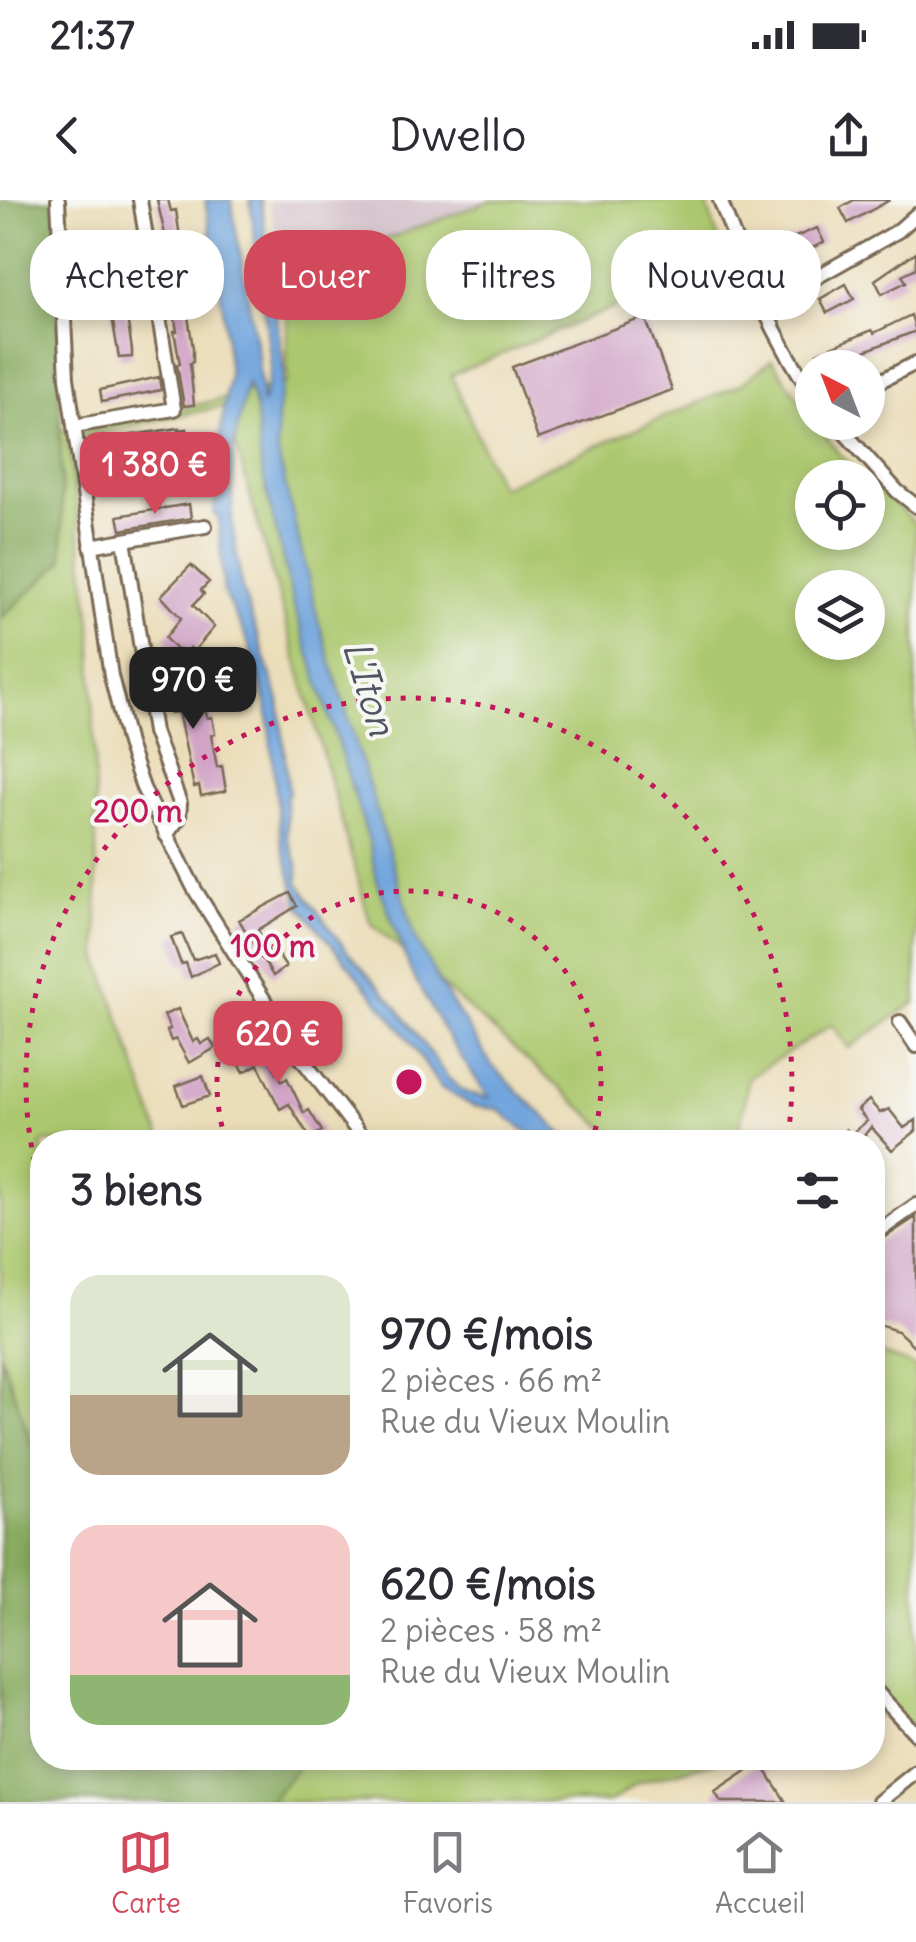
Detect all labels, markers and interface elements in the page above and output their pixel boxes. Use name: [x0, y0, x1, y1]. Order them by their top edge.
text: 21:37: [50, 12, 135, 59]
text: Dwello: [390, 107, 526, 163]
icon: back: [40, 108, 95, 163]
icon: share: [821, 108, 876, 163]
chip: Acheter: [30, 230, 224, 320]
chip: Louer: [244, 230, 406, 320]
chip: Filtres: [426, 230, 591, 320]
chip: Nouveau: [611, 230, 821, 320]
north arrow: [795, 350, 885, 440]
map controls: [795, 350, 885, 660]
pin: 1 380 €: [63, 432, 247, 517]
text: 1 380 €: [102, 444, 208, 485]
button: locate: [795, 460, 885, 550]
button: layers: [795, 570, 885, 660]
water label: L'Iton: [333, 635, 406, 742]
pin: 970 €: [123, 647, 263, 732]
text: 970 €: [151, 659, 235, 700]
text: 200 m: [93, 792, 183, 830]
text: 100 m: [231, 927, 315, 965]
pin: 620 €: [208, 1001, 348, 1086]
text: 620 €: [235, 1013, 321, 1054]
centre of rings: [391, 1064, 427, 1100]
icon: filters: [790, 1163, 845, 1218]
text: 3 biens: [70, 1164, 203, 1216]
text: 970 €/mois: [380, 1308, 593, 1360]
icon: home: [150, 1315, 270, 1435]
text: 2 pièces · 66 m²: [380, 1360, 602, 1401]
text: Rue du Vieux Moulin: [380, 1401, 670, 1442]
text: 620 €/mois: [380, 1558, 596, 1610]
icon: home: [150, 1565, 270, 1685]
text: 2 pièces · 58 m²: [380, 1610, 602, 1651]
text: Rue du Vieux Moulin: [380, 1651, 670, 1692]
tab: Carte: [111, 1825, 181, 1921]
tab: Favoris: [403, 1825, 493, 1921]
tab: Accueil: [715, 1825, 805, 1921]

